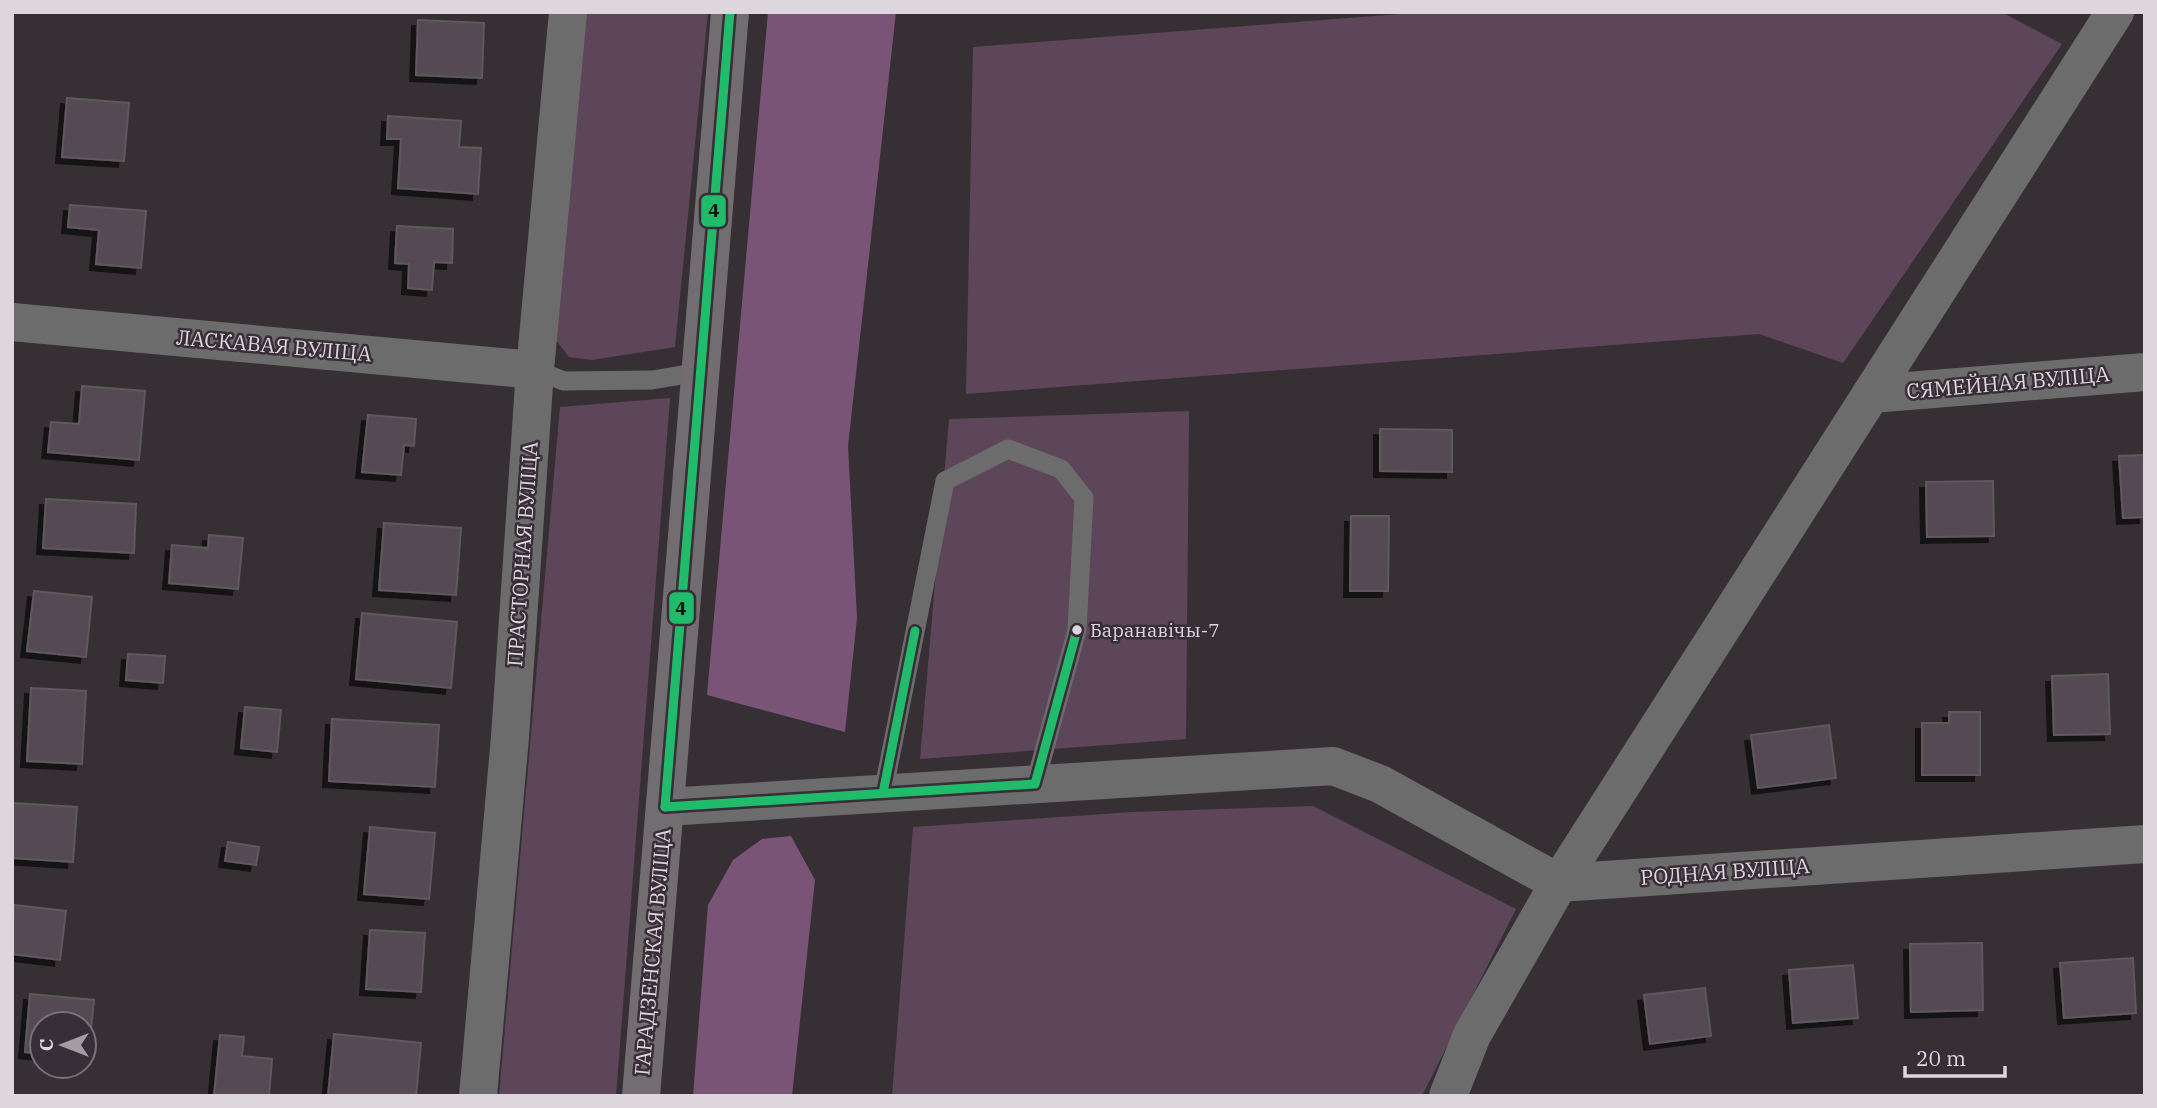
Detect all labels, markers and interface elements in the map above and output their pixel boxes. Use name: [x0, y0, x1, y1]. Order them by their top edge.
line badge: 4: [700, 194, 727, 228]
text: 4: [708, 198, 720, 222]
street label: ЛАСКАВАЯ ВУЛІЦА: [175, 323, 373, 368]
street label: СЯМЕЙНАЯ ВУЛІЦА: [1905, 359, 2111, 405]
street label: ПРАСТОРНАЯ ВУЛІЦА: [500, 440, 544, 668]
line badge: 4: [668, 591, 695, 625]
text: 4: [675, 596, 687, 620]
place label: Баранавічы-7: [1090, 618, 1220, 642]
marker: Баранавічы-7: [1070, 623, 1084, 637]
street label: ГАРАДЗЕНСКАЯ ВУЛІЦА: [627, 826, 677, 1077]
street label: РОДНАЯ ВУЛІЦА: [1639, 851, 1811, 891]
north arrow: [28, 1010, 98, 1080]
scale bar: [1905, 1034, 2005, 1078]
text: С: [34, 1039, 58, 1051]
text: 20 m: [1916, 1044, 1966, 1072]

